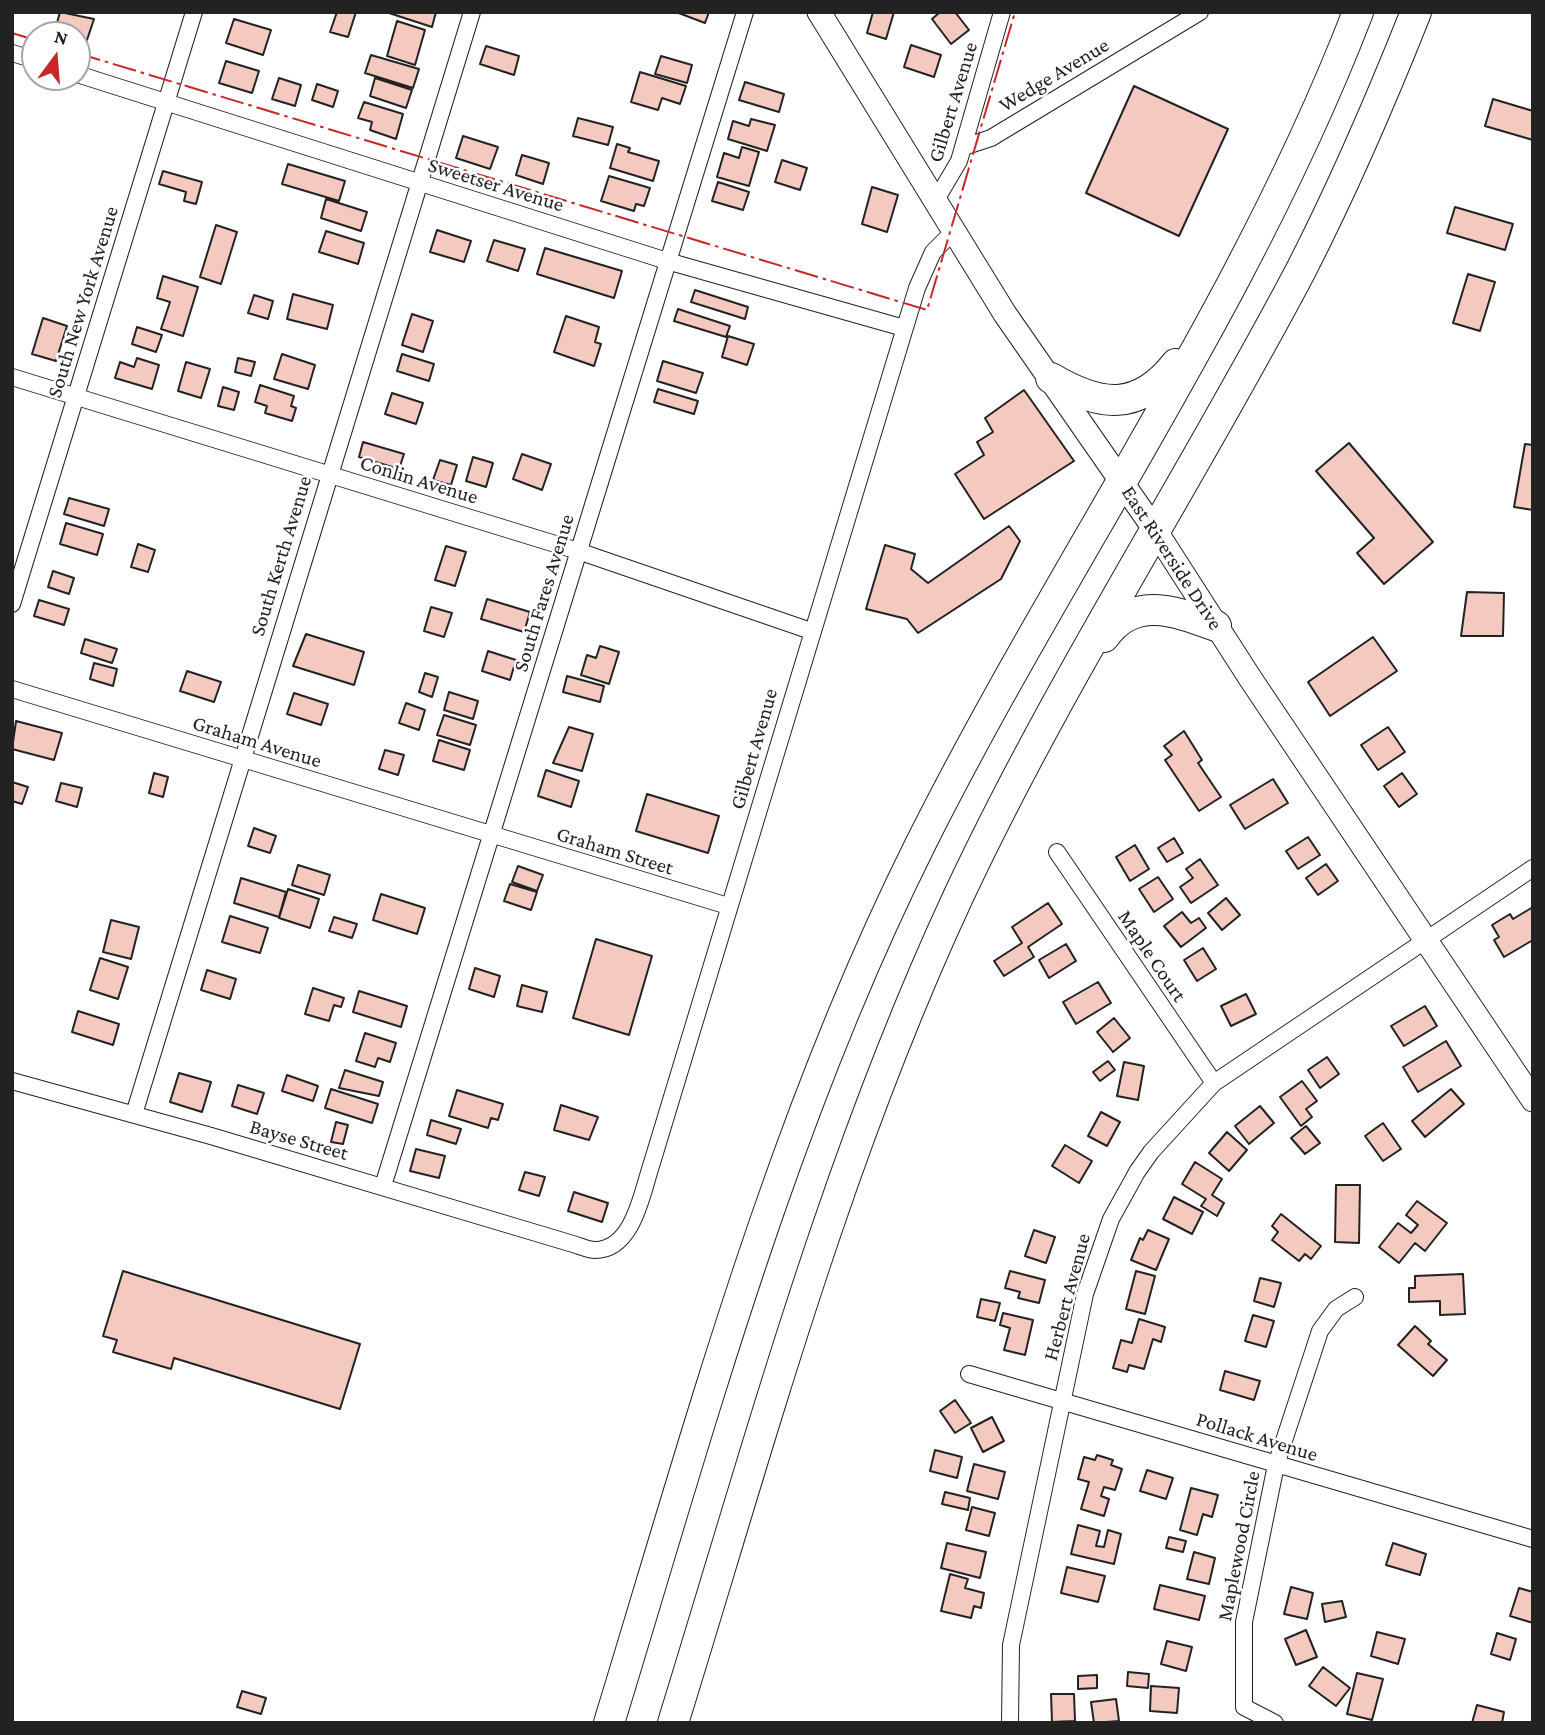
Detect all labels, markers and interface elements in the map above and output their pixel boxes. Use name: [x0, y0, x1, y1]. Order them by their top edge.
north arrow: [21, 21, 91, 91]
text: N: [52, 25, 70, 49]
street label: Wedge Avenue: [994, 32, 1114, 118]
street label: Gilbert Avenue: [923, 39, 983, 165]
street label: Sweetser Avenue: [425, 152, 567, 218]
street label: South New York Avenue: [42, 203, 124, 401]
street label: Conlin Avenue: [357, 450, 481, 510]
street label: South Kerth Avenue: [245, 473, 317, 639]
street label: East Riverside Drive: [1116, 481, 1228, 635]
street label: South Fares Avenue: [508, 511, 580, 675]
street label: Gilbert Avenue: [725, 686, 783, 812]
street label: Graham Avenue: [189, 710, 325, 774]
street label: Graham Street: [553, 821, 677, 881]
street label: Maple Court: [1112, 905, 1192, 1007]
street label: Bayse Street: [247, 1114, 351, 1166]
street label: Herbert Avenue: [1038, 1231, 1096, 1363]
street label: Pollack Avenue: [1193, 1407, 1321, 1467]
street label: Maplewood Circle: [1212, 1469, 1266, 1623]

